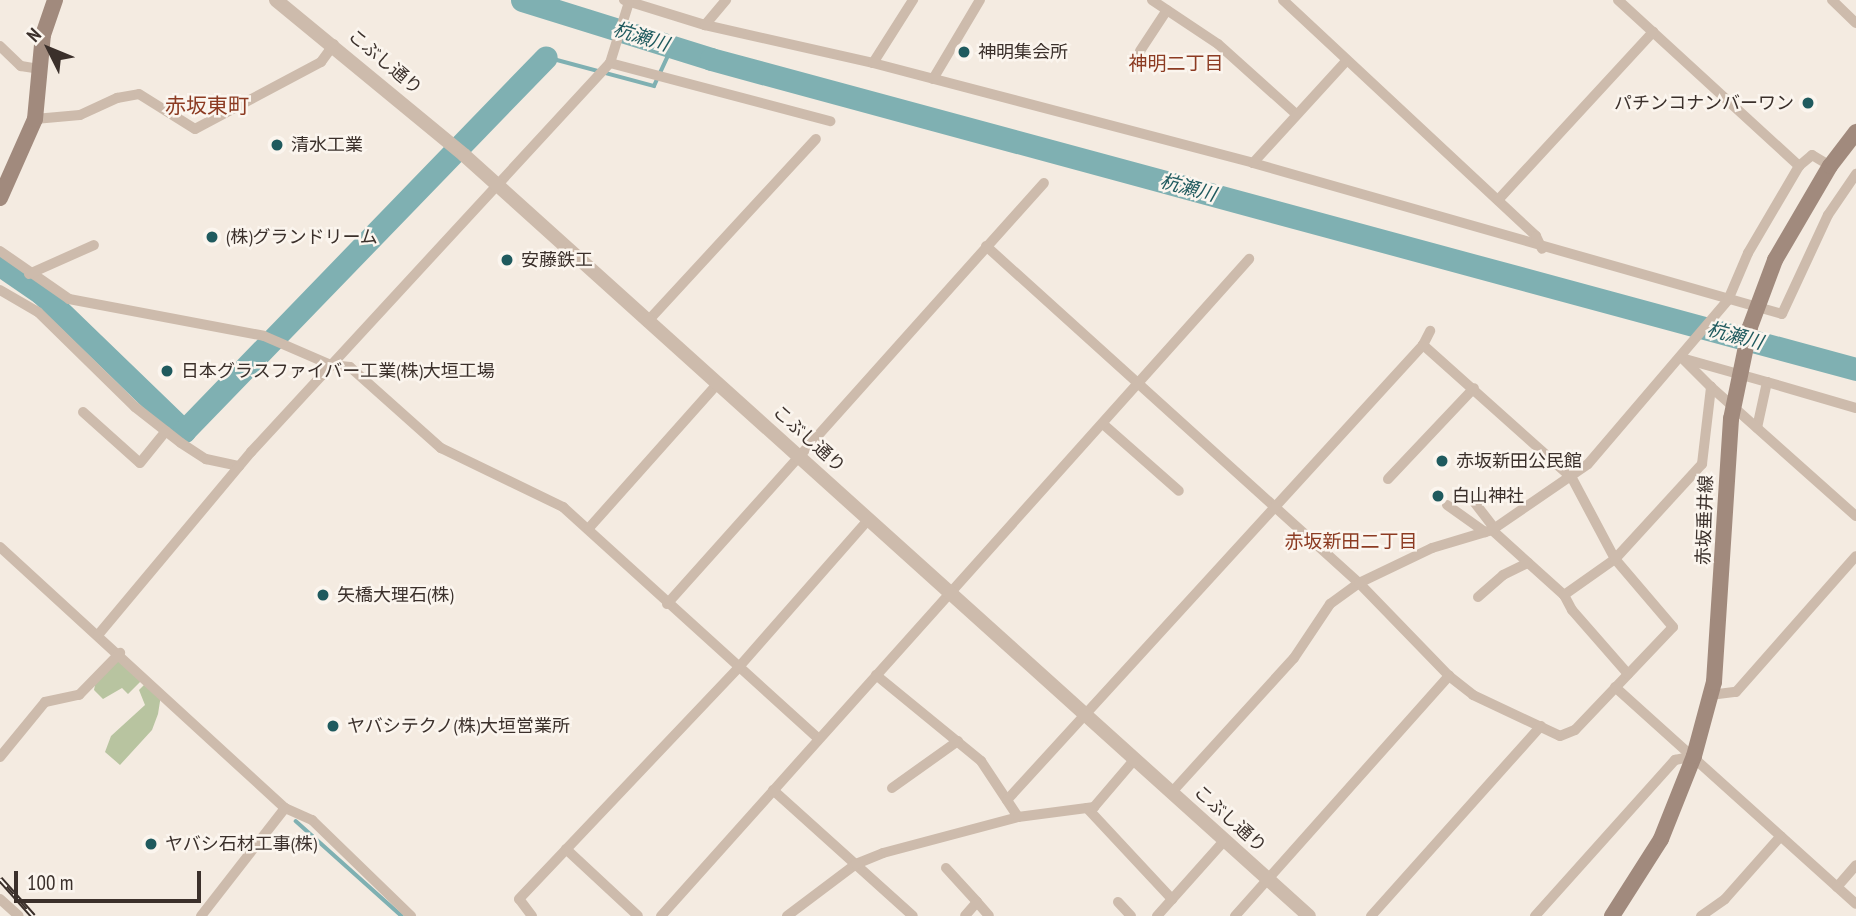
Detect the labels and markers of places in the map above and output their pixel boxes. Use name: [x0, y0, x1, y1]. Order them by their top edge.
place label: 神明集会所: [978, 41, 1068, 63]
marker: 神明集会所: [956, 44, 972, 60]
place label: パチンコナンバーワン: [1614, 92, 1794, 114]
marker: パチンコナンバーワン: [1800, 95, 1816, 111]
place label: 清水工業: [291, 134, 363, 156]
marker: 清水工業: [269, 137, 285, 153]
place label: (株)グランドリーム: [226, 226, 378, 248]
marker: (株)グランドリーム: [204, 229, 220, 245]
place label: 安藤鉄工: [521, 249, 593, 271]
marker: 安藤鉄工: [499, 252, 515, 268]
place label: 日本グラスファイバー工業(株)大垣工場: [181, 360, 495, 382]
marker: 日本グラスファイバー工業(株)大垣工場: [159, 363, 175, 379]
place label: 赤坂新田公民館: [1456, 450, 1582, 472]
marker: 赤坂新田公民館: [1434, 453, 1450, 469]
place label: 白山神社: [1452, 485, 1524, 507]
marker: 白山神社: [1430, 488, 1446, 504]
place label: 矢橋大理石(株): [337, 584, 453, 606]
marker: 矢橋大理石(株): [315, 587, 331, 603]
place label: ヤバシテクノ(株)大垣営業所: [347, 715, 571, 737]
marker: ヤバシテクノ(株)大垣営業所: [325, 718, 341, 734]
place label: ヤバシ石材工事(株): [165, 833, 317, 855]
marker: ヤバシ石材工事(株): [143, 836, 159, 852]

